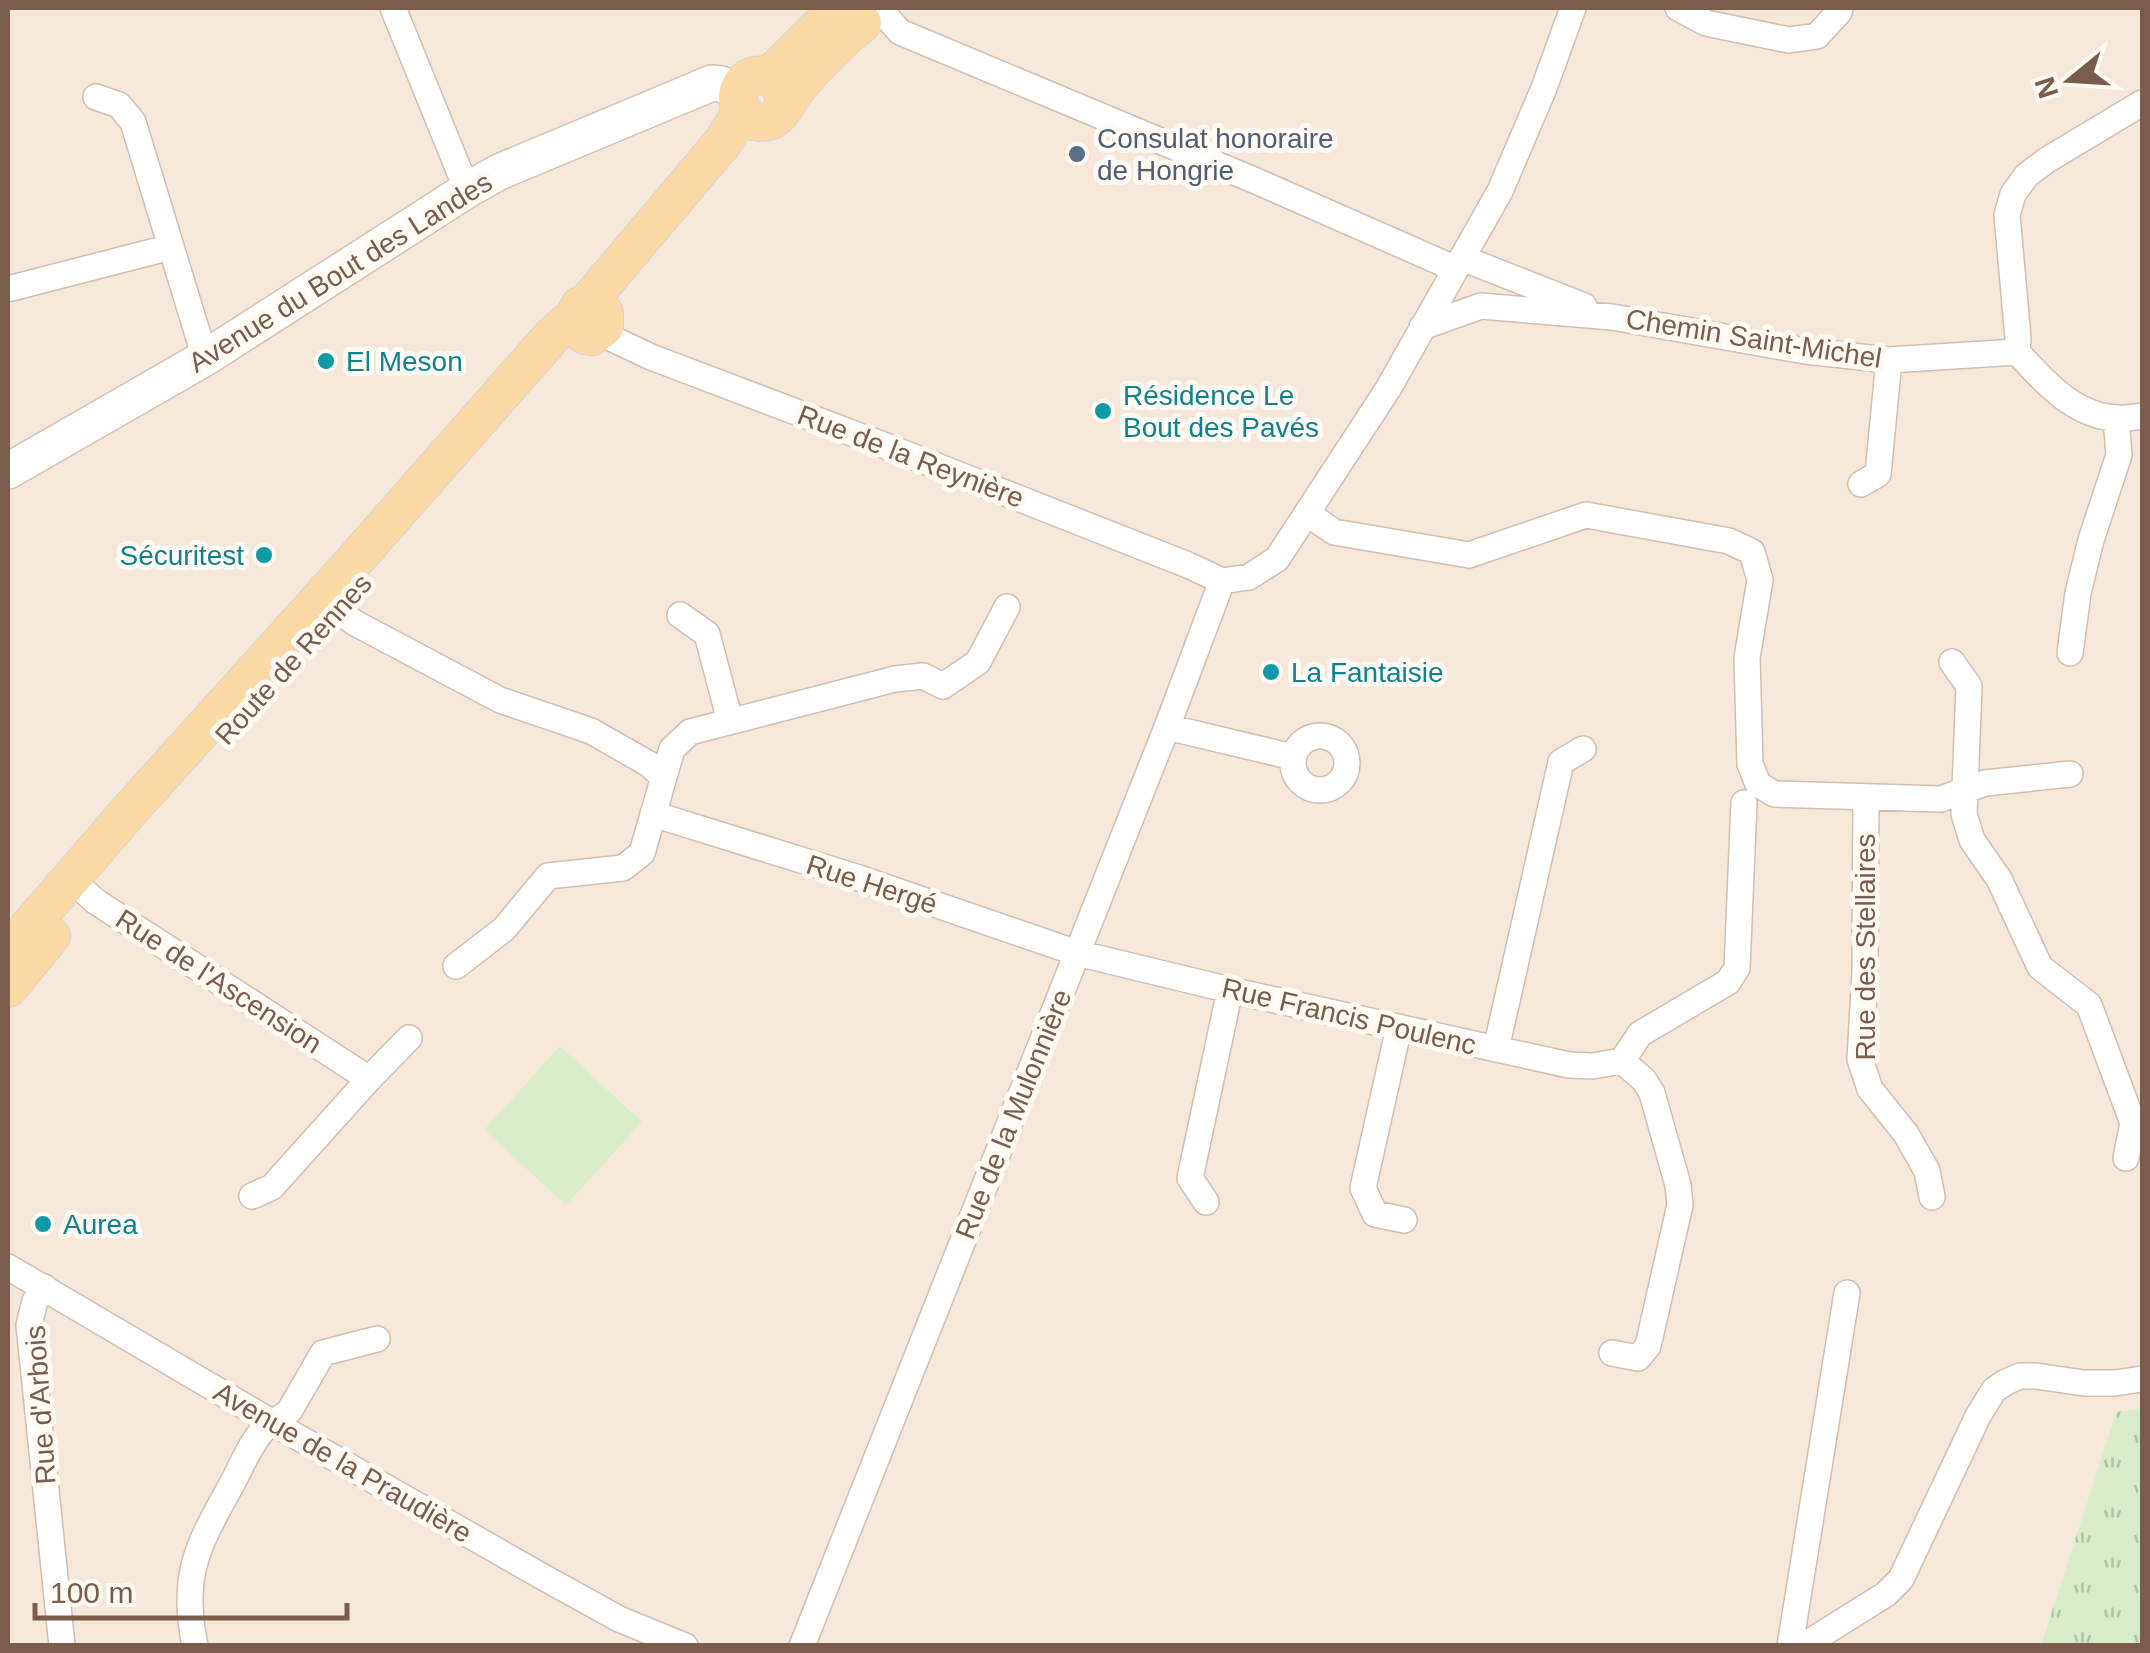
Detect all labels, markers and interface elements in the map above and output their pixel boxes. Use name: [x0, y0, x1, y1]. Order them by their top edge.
north arrow: [2020, 30, 2120, 130]
text: N: [2029, 73, 2065, 102]
place label: Consulat honoraire de Hongrie: [1097, 123, 1334, 186]
marker: Consulat honoraire de Hongrie: [1066, 143, 1088, 165]
street label: Avenue du Bout des Landes: [183, 166, 497, 379]
street label: Chemin Saint-Michel: [1624, 303, 1884, 374]
place label: El Meson: [346, 346, 463, 377]
marker: El Meson: [315, 350, 337, 372]
place label: Résidence Le Bout des Pavés: [1123, 380, 1319, 443]
street label: Rue de la Reynière: [793, 399, 1028, 514]
marker: Résidence Le Bout des Pavés: [1092, 400, 1114, 422]
place label: Sécuritest: [120, 540, 244, 571]
marker: Sécuritest: [253, 544, 275, 566]
street label: Route de Rennes: [209, 568, 378, 751]
place label: La Fantaisie: [1291, 657, 1444, 688]
marker: La Fantaisie: [1260, 661, 1282, 683]
street label: Rue des Stellaires: [1850, 833, 1881, 1061]
street label: Rue Hergé: [803, 849, 941, 920]
street label: Rue de l'Ascension: [110, 903, 327, 1059]
street label: Rue Francis Poulenc: [1219, 972, 1479, 1061]
street label: Rue de la Mulonnière: [949, 985, 1078, 1243]
place label: Aurea: [63, 1209, 138, 1240]
marker: Aurea: [32, 1213, 54, 1235]
street label: Rue d'Arbois: [19, 1324, 62, 1486]
street label: Avenue de la Praudière: [208, 1376, 477, 1549]
scale bar: [35, 1558, 348, 1620]
text: 100 m: [50, 1576, 133, 1609]

